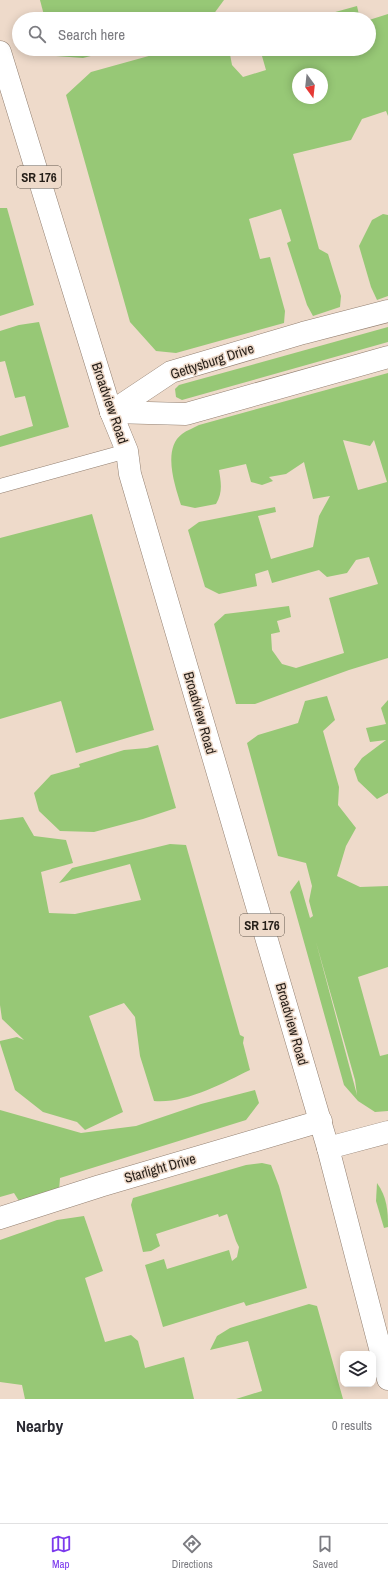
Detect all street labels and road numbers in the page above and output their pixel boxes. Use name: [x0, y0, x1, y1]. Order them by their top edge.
road number: SR 176: [17, 166, 61, 188]
street label: Gettysburg Drive: [168, 339, 256, 383]
street label: Broadview Road: [88, 360, 132, 446]
street label: Broadview Road: [180, 670, 220, 756]
road number: SR 176: [240, 914, 284, 936]
street label: Broadview Road: [272, 981, 312, 1067]
street label: Starlight Drive: [122, 1149, 198, 1187]

